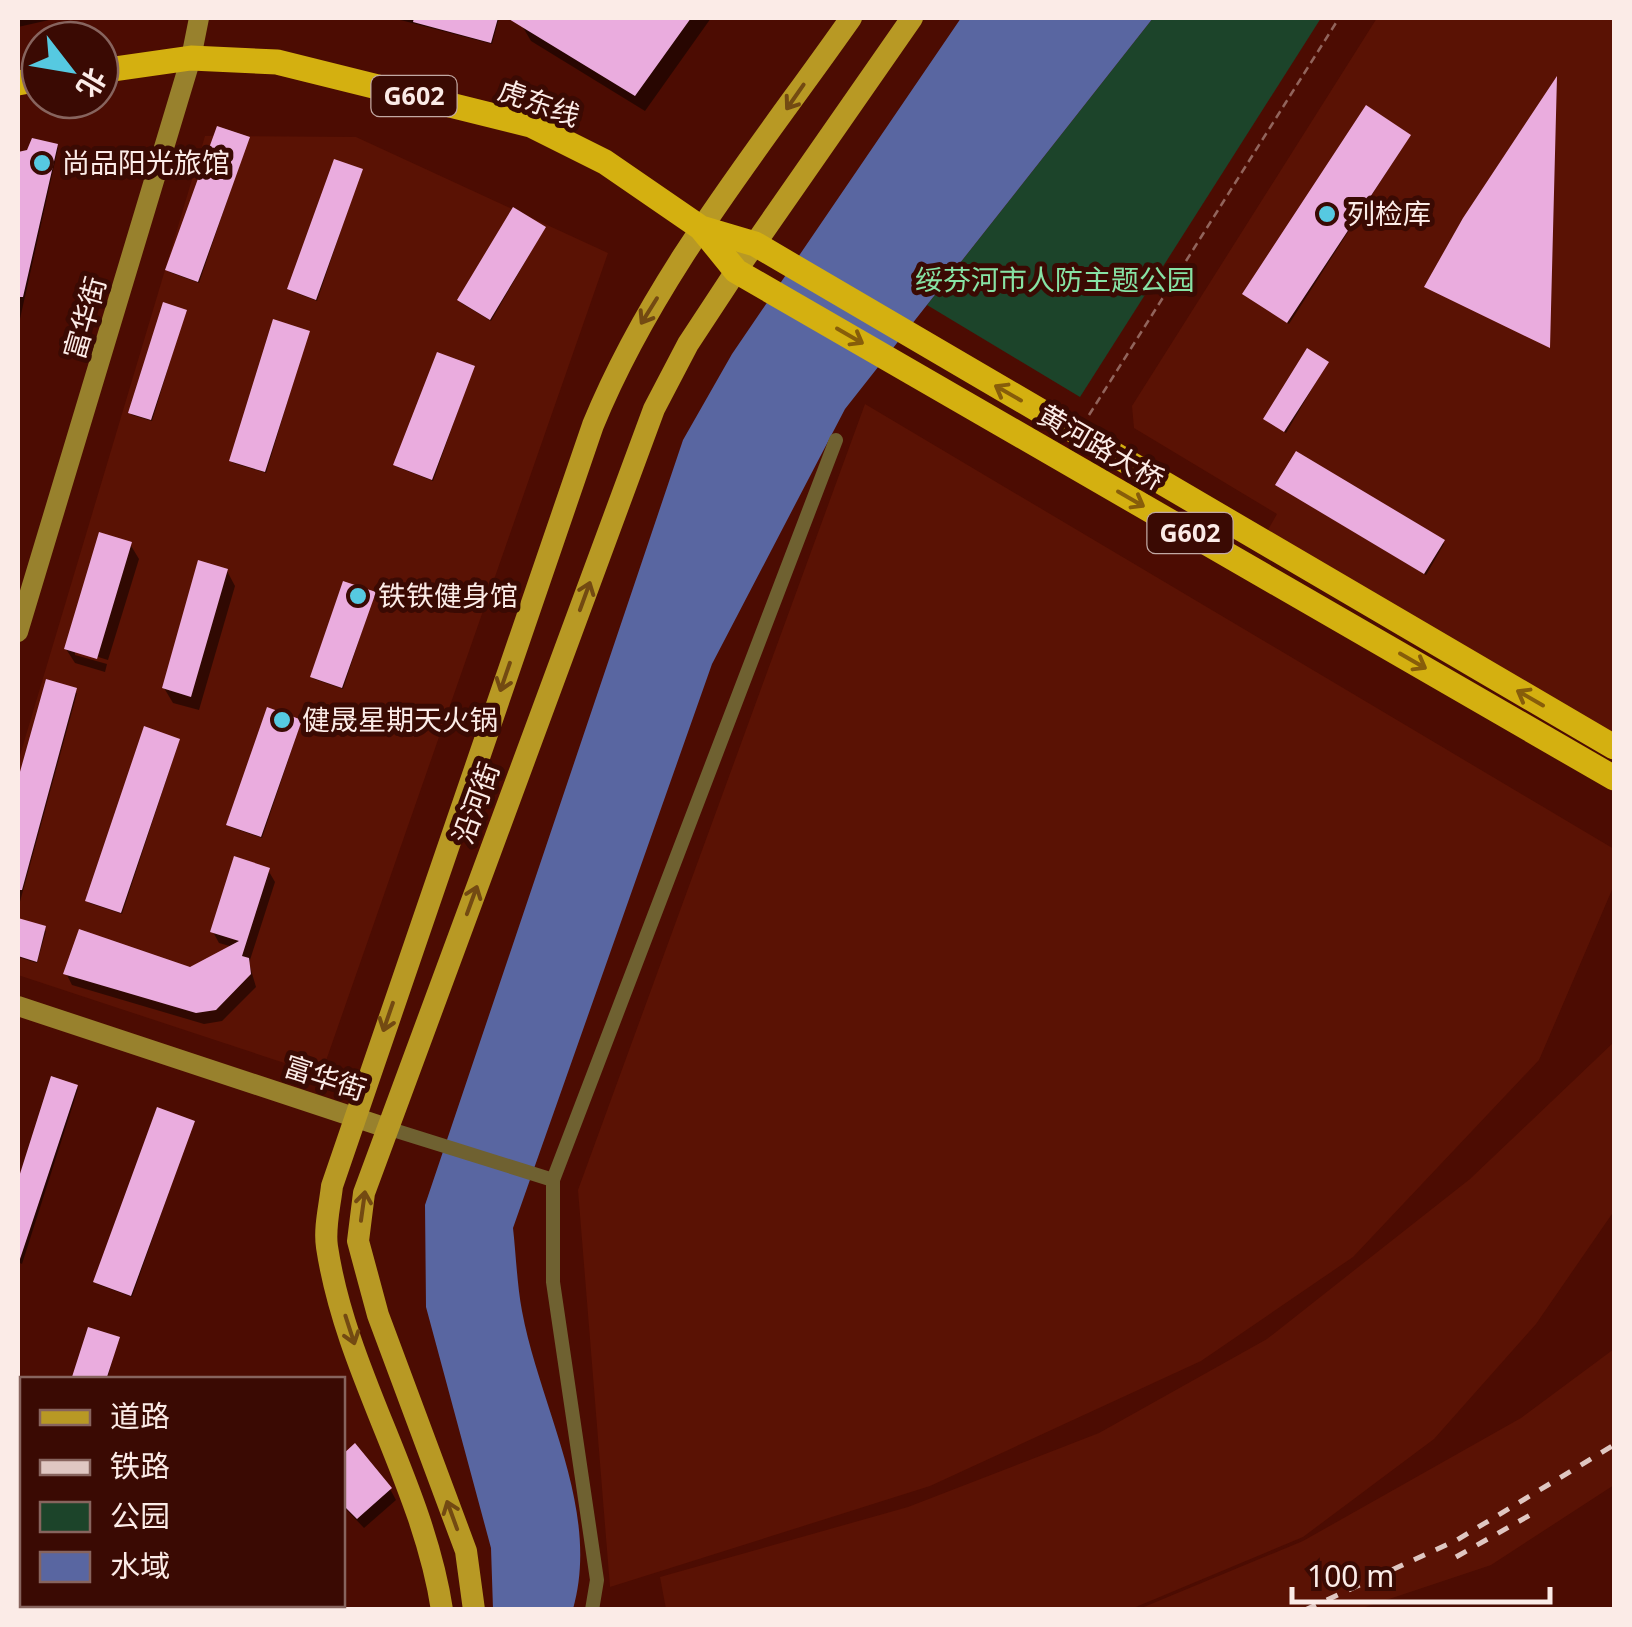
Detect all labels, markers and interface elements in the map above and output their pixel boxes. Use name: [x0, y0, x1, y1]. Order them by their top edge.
north arrow: [20, 20, 120, 120]
text: 北: [69, 62, 116, 105]
street label: 虎东线: [493, 70, 585, 134]
road number: G602: [372, 76, 456, 116]
one-way arrow: [785, 83, 806, 111]
place label: 尚品阳光旅馆: [62, 143, 230, 181]
marker: 尚品阳光旅馆: [31, 152, 53, 174]
place label: 列检库: [1347, 194, 1431, 232]
marker: 列检库: [1316, 203, 1338, 225]
park label: 绥芬河市人防主题公园: [915, 260, 1195, 298]
street label: 富华街: [54, 272, 114, 363]
one-way arrow: [639, 296, 660, 324]
one-way arrow: [835, 326, 864, 346]
one-way arrow: [994, 383, 1023, 403]
street label: 黄河路大桥: [1031, 395, 1172, 498]
one-way arrow: [1116, 489, 1146, 509]
road number: G602: [1148, 513, 1232, 553]
place label: 铁铁健身馆: [378, 576, 518, 614]
one-way arrow: [577, 581, 595, 612]
marker: 铁铁健身馆: [347, 585, 369, 607]
one-way arrow: [1398, 652, 1427, 672]
one-way arrow: [495, 661, 513, 693]
one-way arrow: [1516, 688, 1545, 708]
place label: 健晟星期天火锅: [302, 700, 498, 738]
marker: 健晟星期天火锅: [271, 709, 293, 731]
street label: 沿河街: [443, 757, 507, 849]
one-way arrow: [464, 886, 482, 916]
one-way arrow: [377, 1001, 395, 1033]
street label: 富华街: [279, 1046, 371, 1108]
one-way arrow: [354, 1191, 372, 1223]
one-way arrow: [343, 1313, 361, 1345]
legend: [20, 1377, 345, 1607]
text: 道路: [110, 1395, 170, 1436]
text: 铁路: [110, 1445, 170, 1486]
text: 公园: [110, 1495, 170, 1536]
one-way arrow: [442, 1500, 460, 1531]
scale bar: [1292, 1542, 1550, 1604]
text: 水域: [110, 1545, 170, 1586]
text: 100 m: [1307, 1555, 1394, 1596]

